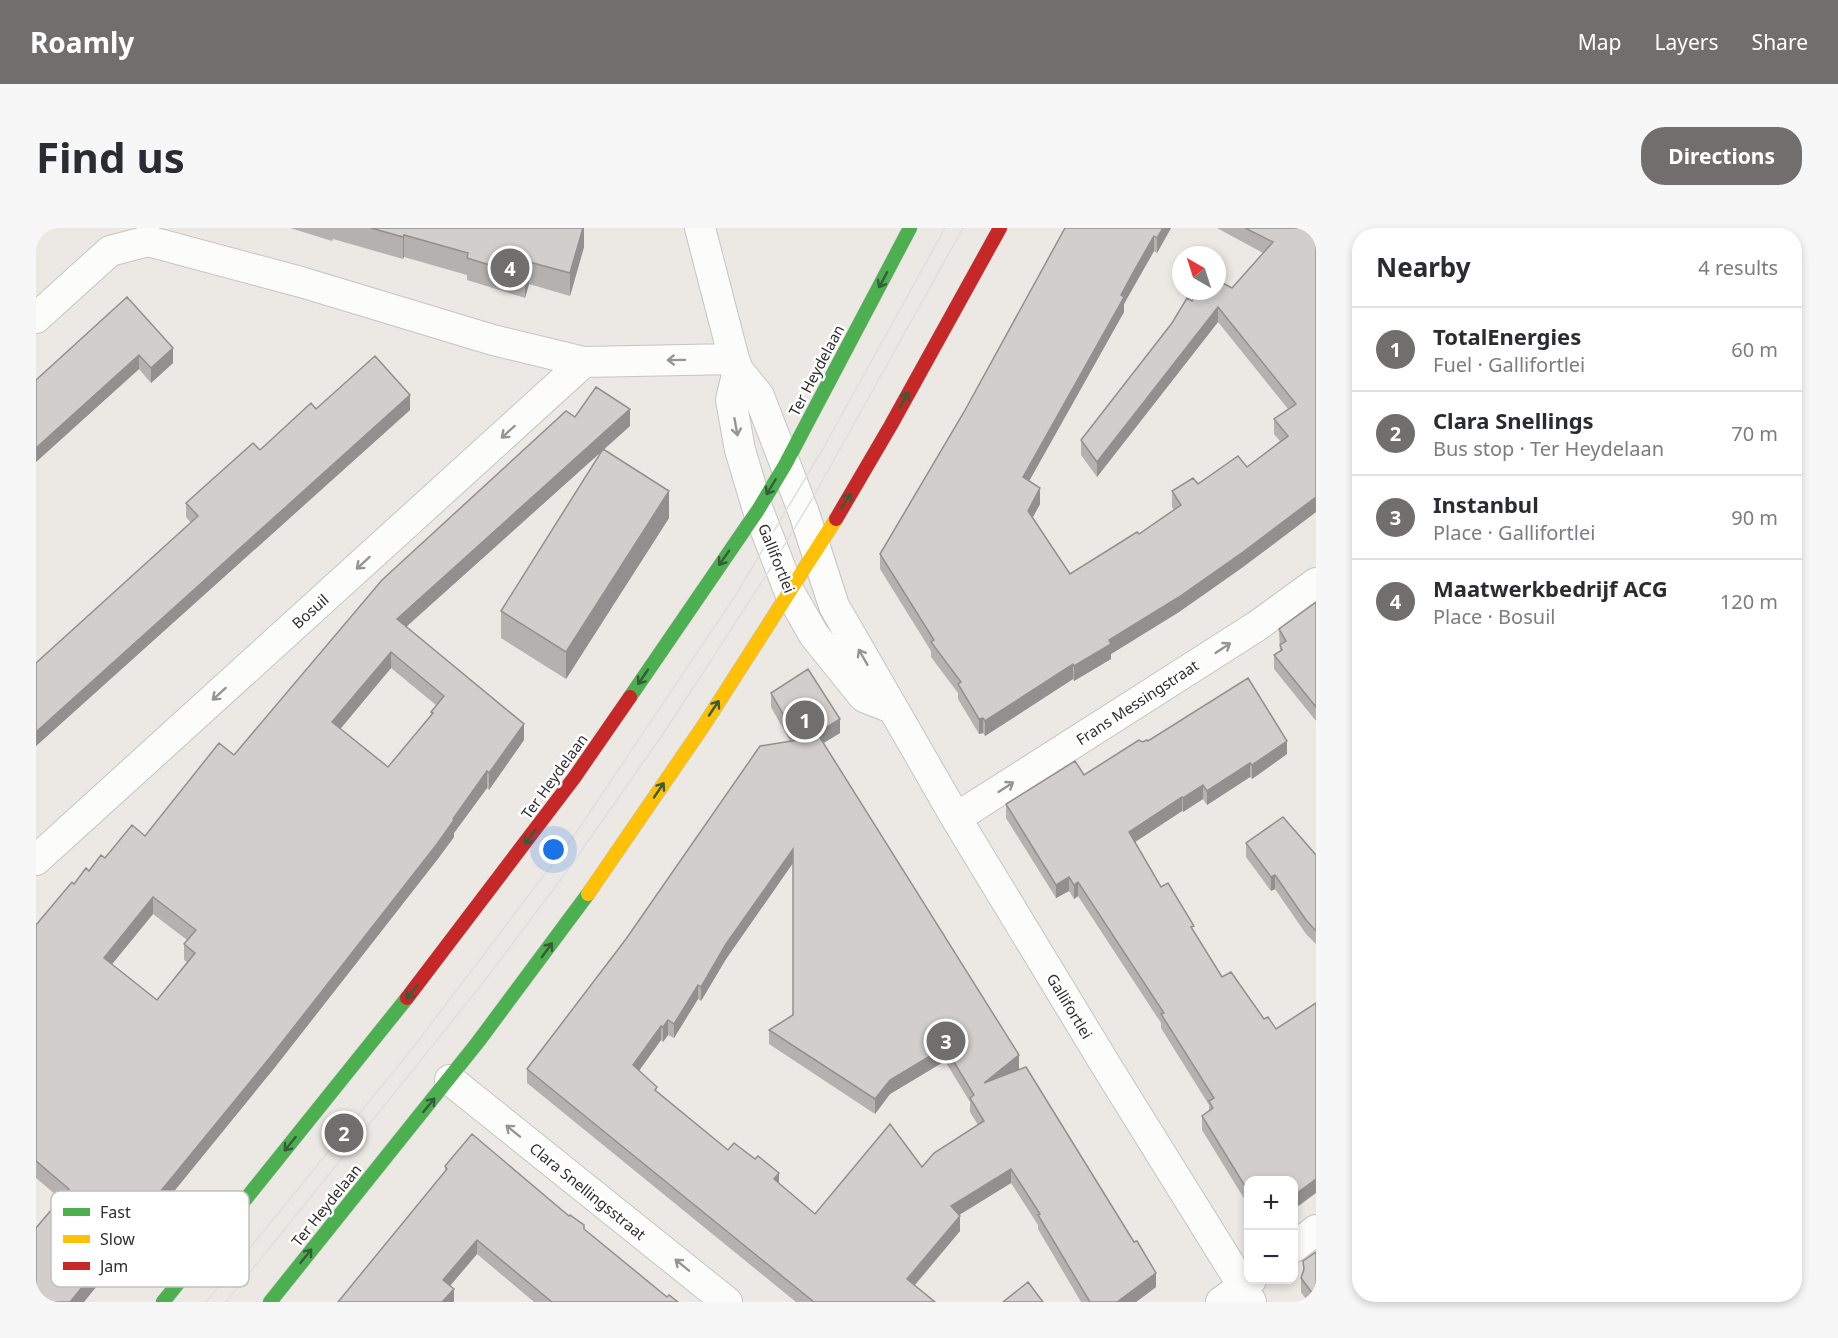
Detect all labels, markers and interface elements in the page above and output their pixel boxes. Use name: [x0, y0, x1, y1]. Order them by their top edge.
text: Roamly: [30, 23, 134, 61]
text: Map: [1578, 28, 1622, 56]
text: Layers: [1655, 28, 1719, 56]
text: Share: [1752, 28, 1808, 56]
button: Directions: [1641, 127, 1802, 185]
text: Find us: [36, 128, 185, 185]
pin: 4: [490, 246, 530, 291]
north arrow: [1172, 246, 1226, 300]
text: Nearby: [1376, 249, 1471, 285]
text: 4 results: [1698, 254, 1778, 281]
one-way arrow: [876, 270, 888, 288]
street label: Ter Heydelaan: [784, 321, 848, 419]
text: TotalEnergies: [1433, 321, 1581, 351]
text: 1: [1390, 336, 1401, 363]
text: 60 m: [1731, 336, 1778, 363]
text: Fuel · Gallifortlei: [1433, 351, 1585, 378]
one-way arrow: [666, 354, 686, 366]
one-way arrow: [898, 392, 910, 409]
text: Clara Snellings: [1433, 405, 1594, 435]
one-way arrow: [731, 417, 742, 437]
text: 2: [1390, 420, 1401, 447]
text: 70 m: [1731, 420, 1778, 447]
one-way arrow: [500, 425, 515, 439]
text: Bus stop · Ter Heydelaan: [1433, 435, 1664, 462]
one-way arrow: [765, 478, 777, 495]
text: Instanbul: [1433, 489, 1539, 519]
one-way arrow: [839, 493, 852, 510]
text: 3: [1390, 504, 1401, 531]
text: 90 m: [1731, 504, 1778, 531]
text: Place · Gallifortlei: [1433, 519, 1595, 546]
street label: Gallifortlei: [754, 520, 800, 596]
one-way arrow: [718, 549, 730, 566]
one-way arrow: [356, 556, 371, 570]
text: Maatwerkbedrijf ACG: [1433, 573, 1668, 603]
text: 4: [1390, 588, 1401, 615]
text: 120 m: [1720, 588, 1778, 615]
street label: Bosuil: [287, 589, 333, 633]
text: Place · Bosuil: [1433, 603, 1555, 630]
one-way arrow: [1214, 641, 1231, 653]
one-way arrow: [857, 649, 869, 666]
street label: Frans Messingstraat: [1072, 655, 1202, 749]
one-way arrow: [637, 669, 649, 685]
one-way arrow: [211, 687, 226, 701]
pin: 1: [786, 698, 824, 742]
one-way arrow: [708, 700, 720, 717]
street label: Ter Heydelaan: [516, 729, 592, 823]
one-way arrow: [997, 780, 1014, 793]
one-way arrow: [653, 782, 665, 799]
one-way arrow: [524, 828, 537, 844]
your location: [539, 835, 568, 864]
one-way arrow: [541, 943, 554, 959]
street label: Gallifortlei: [1043, 970, 1097, 1042]
one-way arrow: [406, 983, 419, 999]
pin: 3: [926, 1018, 966, 1064]
one-way arrow: [423, 1097, 436, 1113]
pin: 2: [324, 1110, 364, 1156]
one-way arrow: [505, 1124, 521, 1137]
one-way arrow: [284, 1136, 297, 1152]
street label: Clara Snellingsstraat: [526, 1138, 651, 1244]
street label: Ter Heydelaan: [287, 1160, 365, 1250]
map controls: [1244, 1176, 1298, 1284]
button: +: [1244, 1176, 1298, 1230]
legend: [51, 1191, 249, 1287]
text: Fast: [100, 1201, 131, 1223]
text: Slow: [100, 1228, 135, 1250]
button: −: [1244, 1230, 1298, 1284]
one-way arrow: [300, 1249, 313, 1265]
text: Jam: [98, 1255, 128, 1277]
one-way arrow: [674, 1259, 690, 1272]

